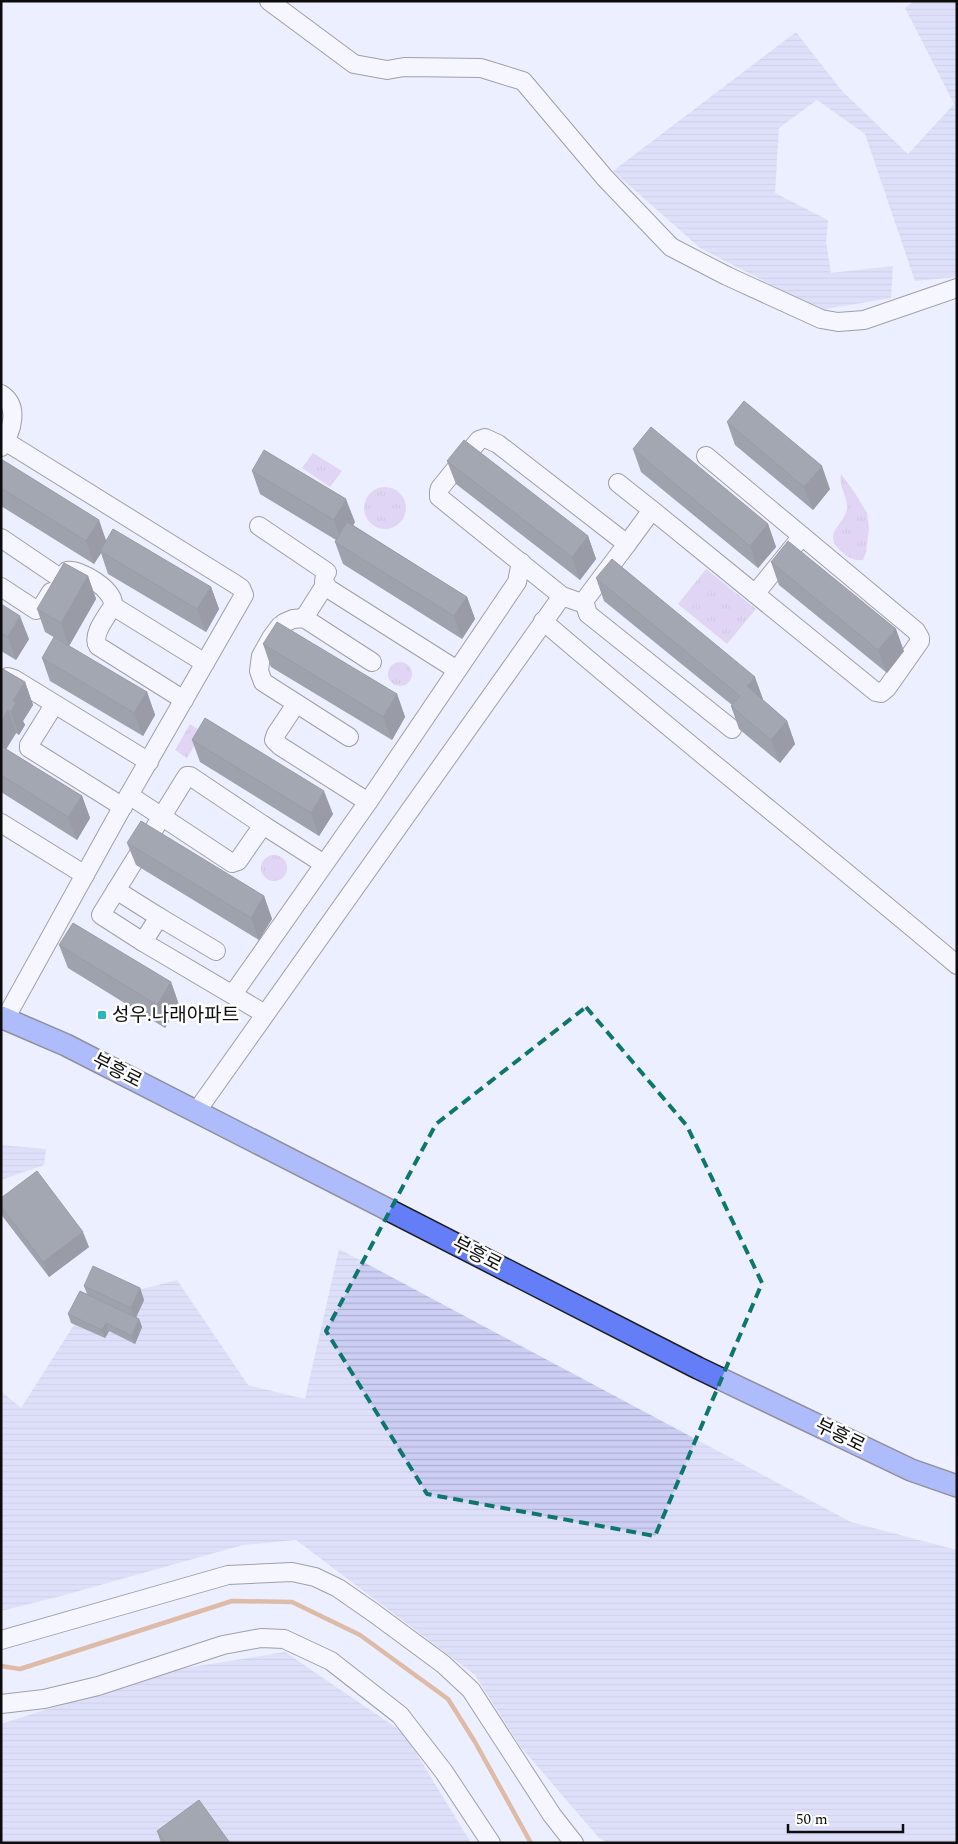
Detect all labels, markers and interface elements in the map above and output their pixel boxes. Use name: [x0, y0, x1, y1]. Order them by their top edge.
place label: 성우.나래아파트: [112, 1001, 239, 1030]
marker: 성우.나래아파트: [96, 1009, 108, 1021]
street label: 부흥로: [87, 1046, 147, 1096]
street label: 부흥로: [447, 1230, 507, 1280]
street label: 부흥로: [810, 1411, 870, 1461]
scale bar: [788, 1802, 903, 1834]
text: 50 m: [796, 1808, 828, 1831]

